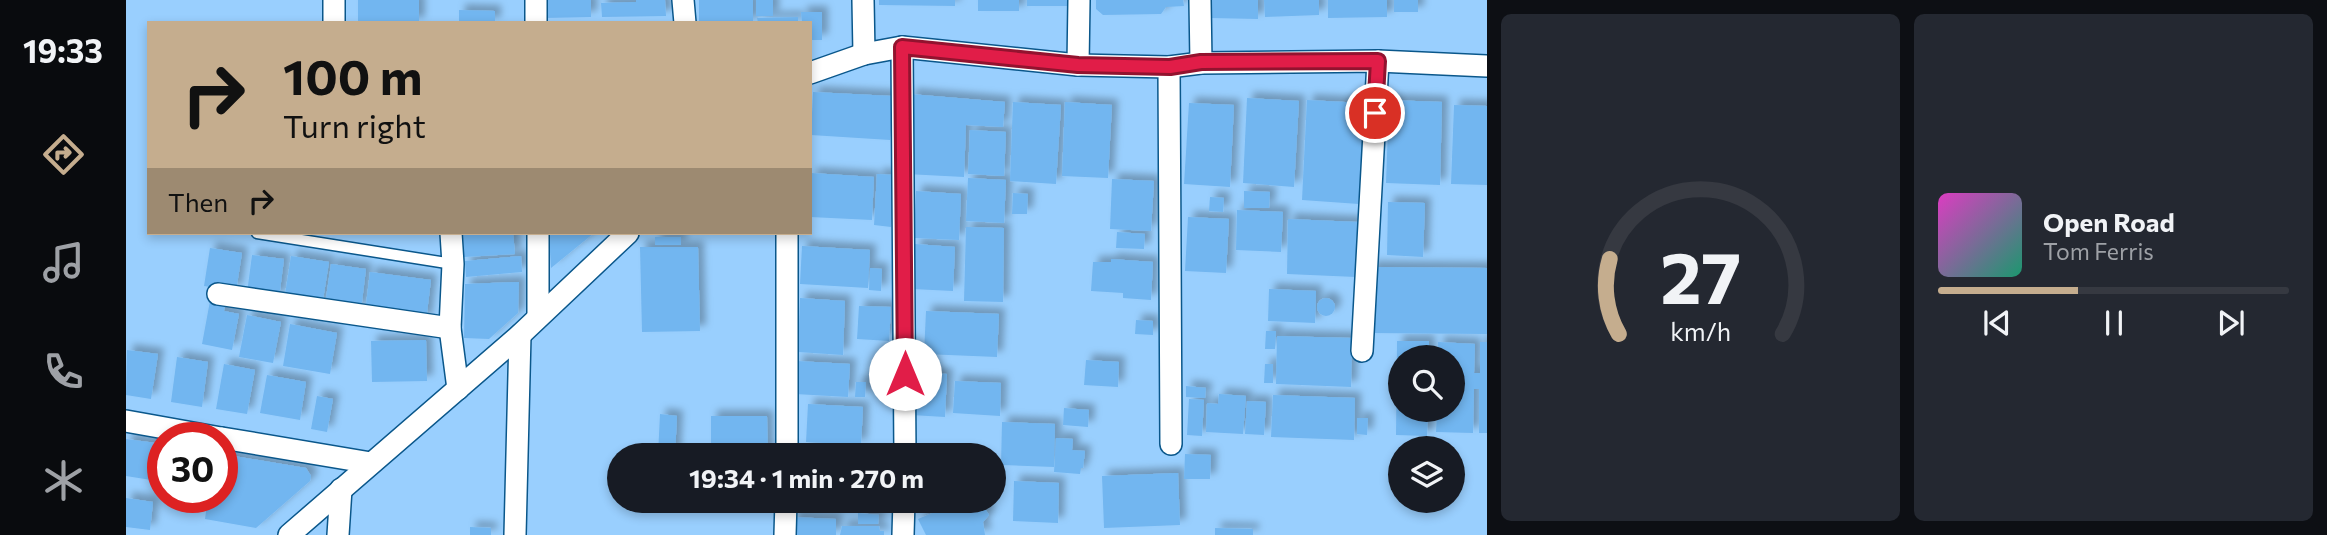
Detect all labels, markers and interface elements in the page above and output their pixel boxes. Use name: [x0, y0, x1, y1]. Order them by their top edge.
text: 19:33: [23, 30, 103, 70]
text: 100 m: [283, 45, 422, 105]
icon: right: [168, 49, 259, 140]
pin: [1345, 83, 1405, 143]
icon: arrive: [1356, 94, 1394, 132]
text: Turn right: [283, 105, 426, 145]
icon: directions: [39, 130, 88, 179]
icon: right: [242, 182, 280, 220]
text: Then: [168, 186, 228, 217]
text: Open Road: [2043, 206, 2175, 237]
text: 27: [1660, 230, 1741, 319]
text: Tom Ferris: [2043, 237, 2154, 265]
icon: music: [39, 238, 88, 287]
icon: previous: [1978, 304, 2016, 342]
icon: pause: [2095, 304, 2133, 342]
icon: next: [2212, 304, 2250, 342]
text: km/h: [1670, 315, 1731, 345]
position arrow: [868, 337, 942, 411]
map controls: [1388, 345, 1465, 513]
button: search: [1388, 345, 1465, 422]
icon: phone: [39, 347, 88, 396]
speed limit sign: 30: [147, 422, 238, 513]
button: layers: [1388, 436, 1465, 513]
icon: climate: [39, 456, 88, 505]
text: 19:34 · 1 min · 270 m: [689, 462, 924, 493]

